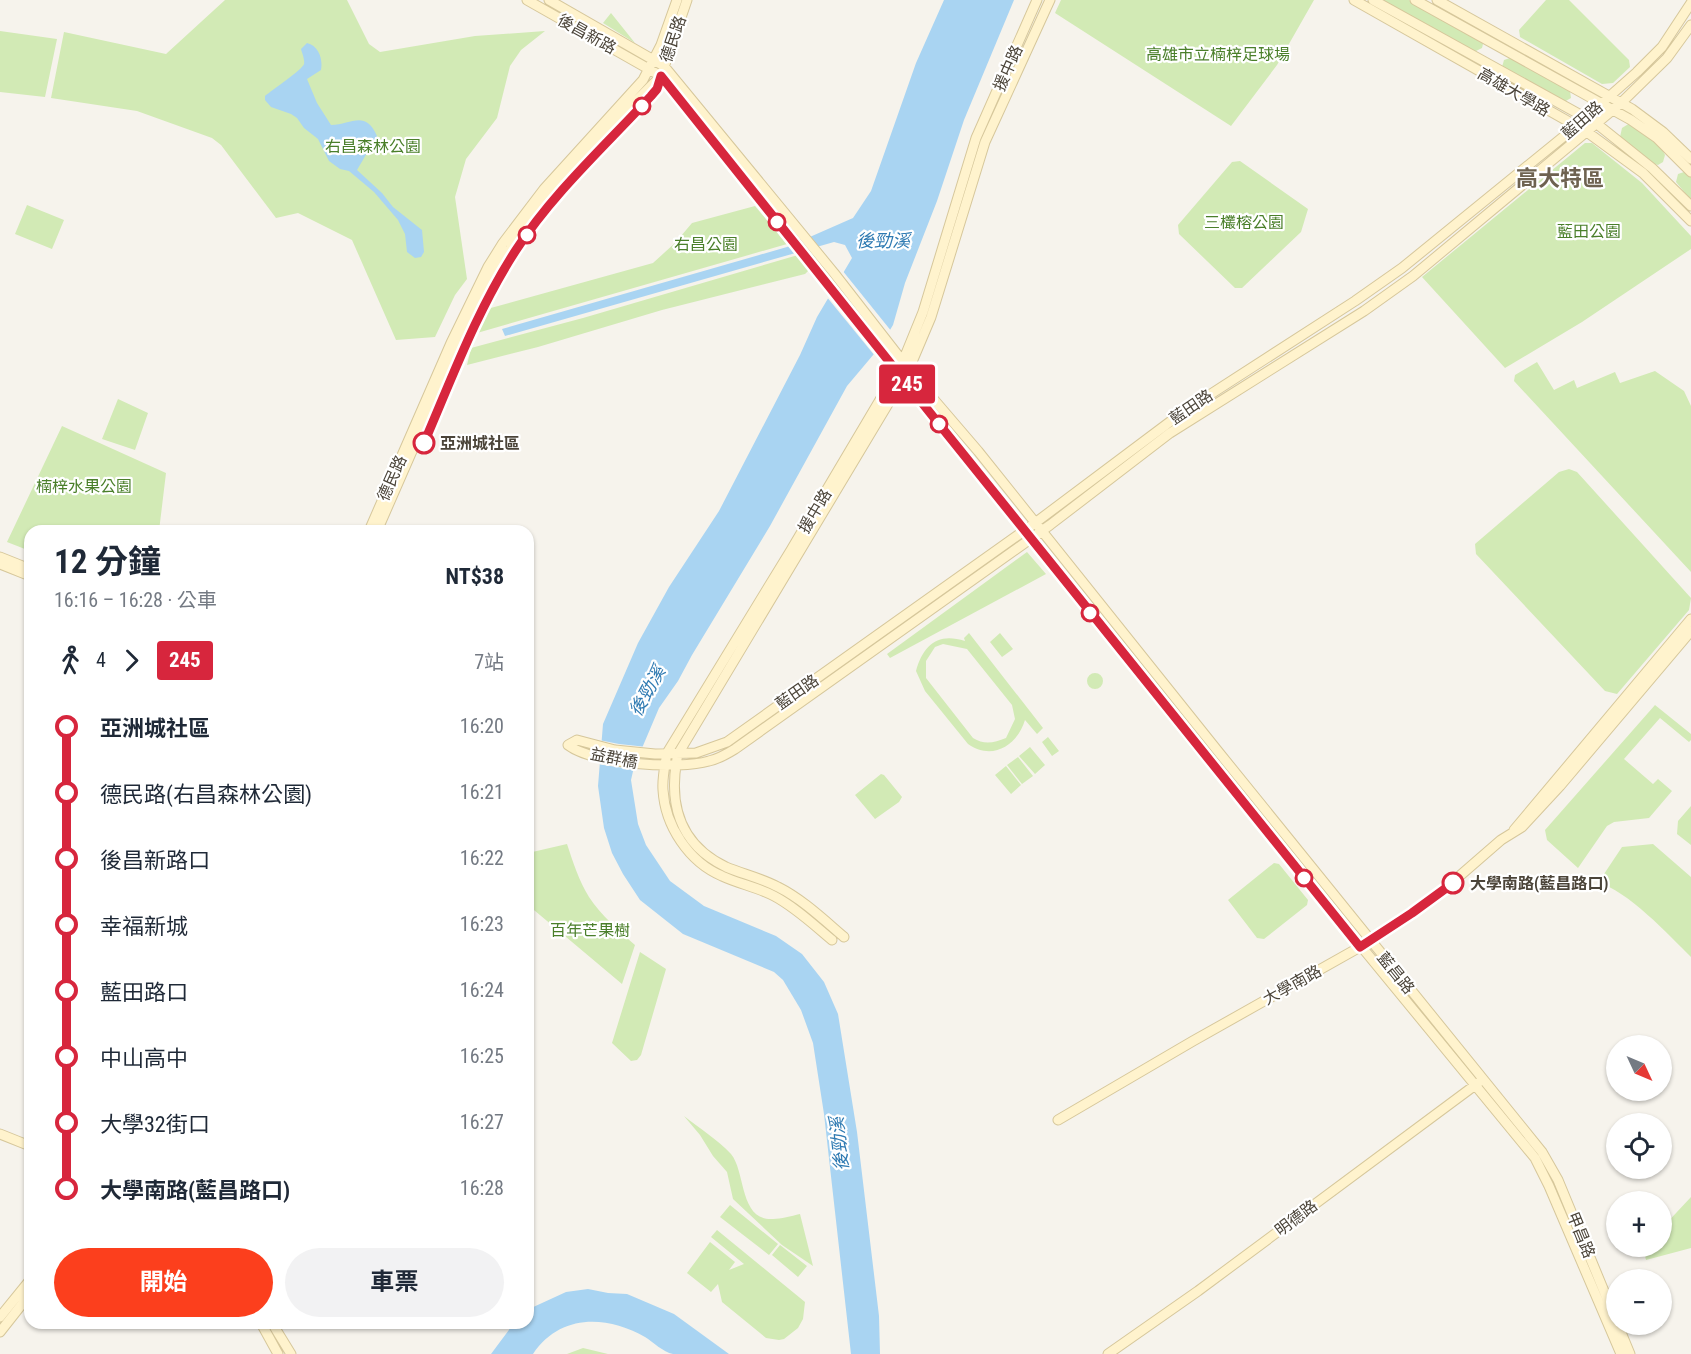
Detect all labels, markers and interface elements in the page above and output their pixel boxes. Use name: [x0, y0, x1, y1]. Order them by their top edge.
street label: 後昌新路: [554, 10, 620, 58]
street label: 德民路: [656, 13, 690, 65]
street label: 援中路: [990, 42, 1026, 94]
park label: 高雄市立楠梓足球場: [1146, 45, 1290, 64]
street label: 高雄大學路: [1475, 64, 1553, 120]
unlabelled marker: [633, 97, 651, 115]
street label: 藍田路: [1558, 97, 1606, 143]
park label: 右昌森林公園: [325, 137, 421, 156]
district label: 高大特區: [1516, 166, 1604, 191]
unlabelled marker: [768, 213, 786, 231]
park label: 三欉榕公園: [1204, 213, 1284, 232]
park label: 藍田公園: [1557, 222, 1621, 241]
unlabelled marker: [518, 226, 536, 244]
water label: 後勁溪: [856, 230, 913, 251]
park label: 右昌公園: [674, 235, 738, 254]
line badge: 245: [872, 364, 942, 404]
text: 245: [891, 372, 923, 396]
street label: 藍田路: [1166, 386, 1216, 428]
unlabelled marker: [930, 415, 948, 433]
marker: 亞洲城社區: [413, 432, 435, 454]
place label: 亞洲城社區: [440, 434, 520, 453]
street label: 德民路: [374, 452, 410, 504]
park label: 楠梓水果公園: [36, 477, 132, 496]
street label: 援中路: [794, 486, 836, 536]
text: 12 分鐘: [54, 542, 161, 581]
text: NT$38: [446, 564, 504, 589]
text: 16:16 – 16:28 · 公車: [54, 588, 217, 612]
unlabelled marker: [1081, 604, 1099, 622]
icon: walk: [54, 644, 87, 677]
icon: forward: [115, 644, 148, 677]
text: 4: [96, 648, 106, 672]
text: 245: [169, 648, 201, 672]
text: 7站: [474, 650, 504, 674]
water label: 後勁溪: [625, 660, 671, 720]
street label: 藍田路: [772, 670, 822, 714]
text: 16:20: [460, 714, 504, 738]
text: 亞洲城社區: [100, 716, 210, 741]
street label: 益群橋: [589, 744, 639, 772]
text: 16:21: [460, 780, 504, 804]
text: 德民路(右昌森林公園): [100, 782, 312, 807]
text: 16:22: [460, 846, 504, 870]
text: 後昌新路口: [100, 848, 210, 873]
unlabelled marker: [1295, 869, 1313, 887]
marker: 大學南路(藍昌路口): [1442, 872, 1464, 894]
place label: 大學南路(藍昌路口): [1470, 874, 1608, 893]
text: 16:23: [460, 912, 504, 936]
text: 幸福新城: [100, 914, 188, 939]
park label: 百年芒果樹: [550, 921, 630, 940]
street label: 藍昌路: [1374, 948, 1418, 998]
street label: 大學南路: [1259, 961, 1325, 1009]
text: 16:24: [460, 978, 504, 1002]
text: 藍田路口: [100, 980, 188, 1005]
north arrow: [1606, 1035, 1672, 1101]
map controls: [1606, 1035, 1672, 1335]
text: 16:25: [460, 1044, 504, 1068]
text: 中山高中: [100, 1046, 188, 1071]
text: 16:27: [460, 1110, 504, 1134]
text: 大學32街口: [100, 1112, 210, 1137]
water label: 後勁溪: [825, 1113, 852, 1172]
button: locate: [1606, 1113, 1672, 1179]
text: 16:28: [460, 1176, 504, 1200]
text: 大學南路(藍昌路口): [100, 1178, 290, 1203]
button: +: [1606, 1191, 1672, 1257]
street label: 明德路: [1271, 1196, 1321, 1240]
street label: 甲昌路: [1563, 1209, 1599, 1261]
button: 開始: [54, 1248, 273, 1317]
button: 車票: [285, 1248, 504, 1317]
button: −: [1606, 1269, 1672, 1335]

